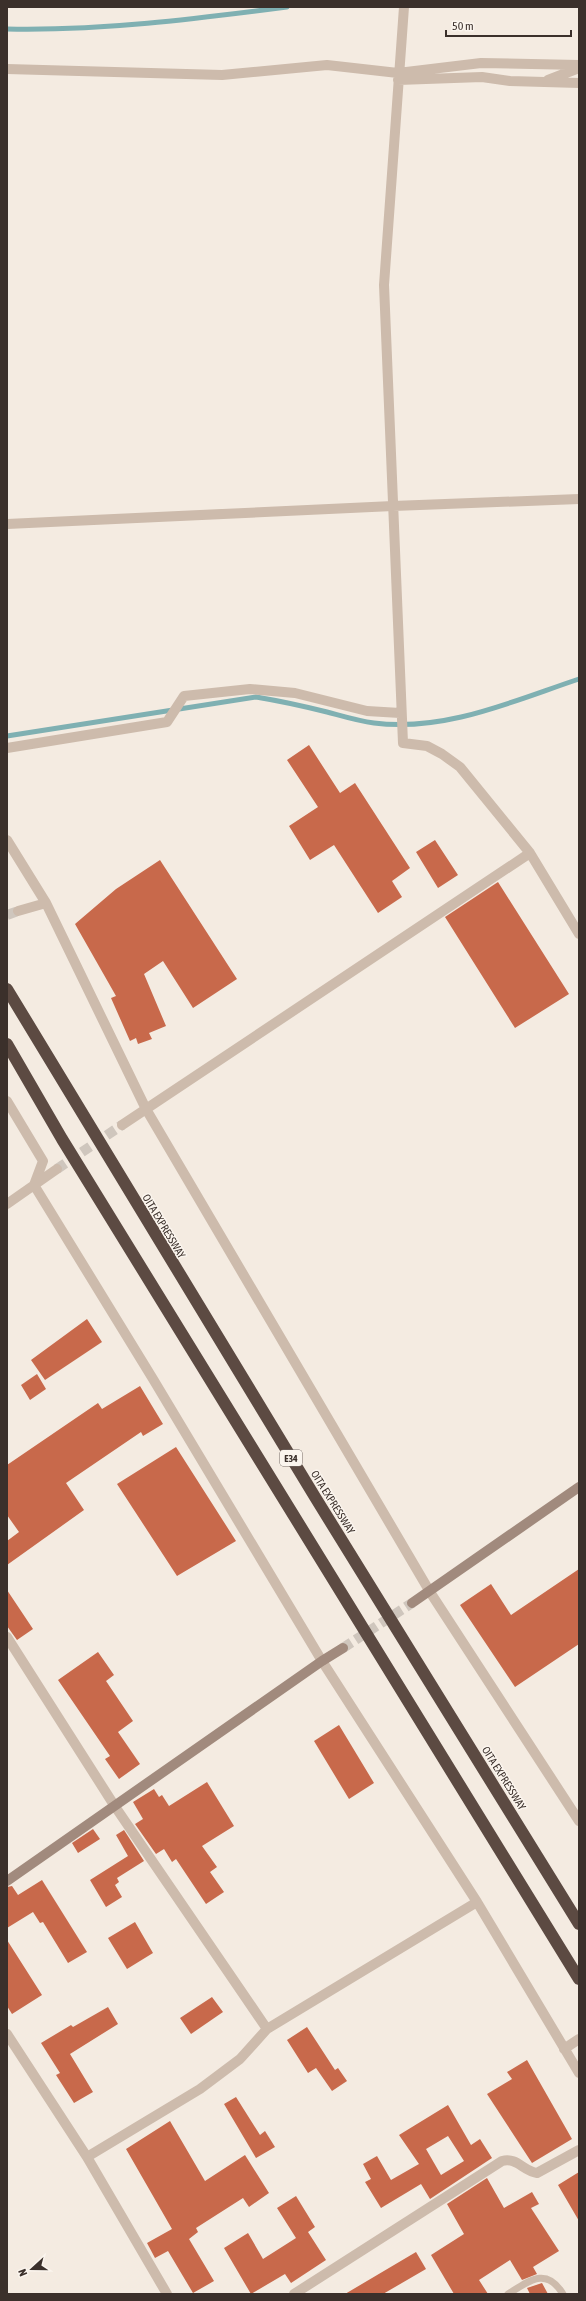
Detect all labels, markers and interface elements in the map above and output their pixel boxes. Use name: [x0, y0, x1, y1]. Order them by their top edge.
scale bar: [446, 12, 571, 38]
text: 50 m: [452, 19, 474, 33]
street label: OITA EXPRESSWAY: [140, 1192, 188, 1260]
road number: E34: [280, 1450, 302, 1466]
street label: OITA EXPRESSWAY: [309, 1468, 357, 1536]
street label: OITA EXPRESSWAY: [480, 1744, 528, 1812]
north arrow: [12, 2249, 52, 2289]
text: N: [16, 2267, 29, 2278]

